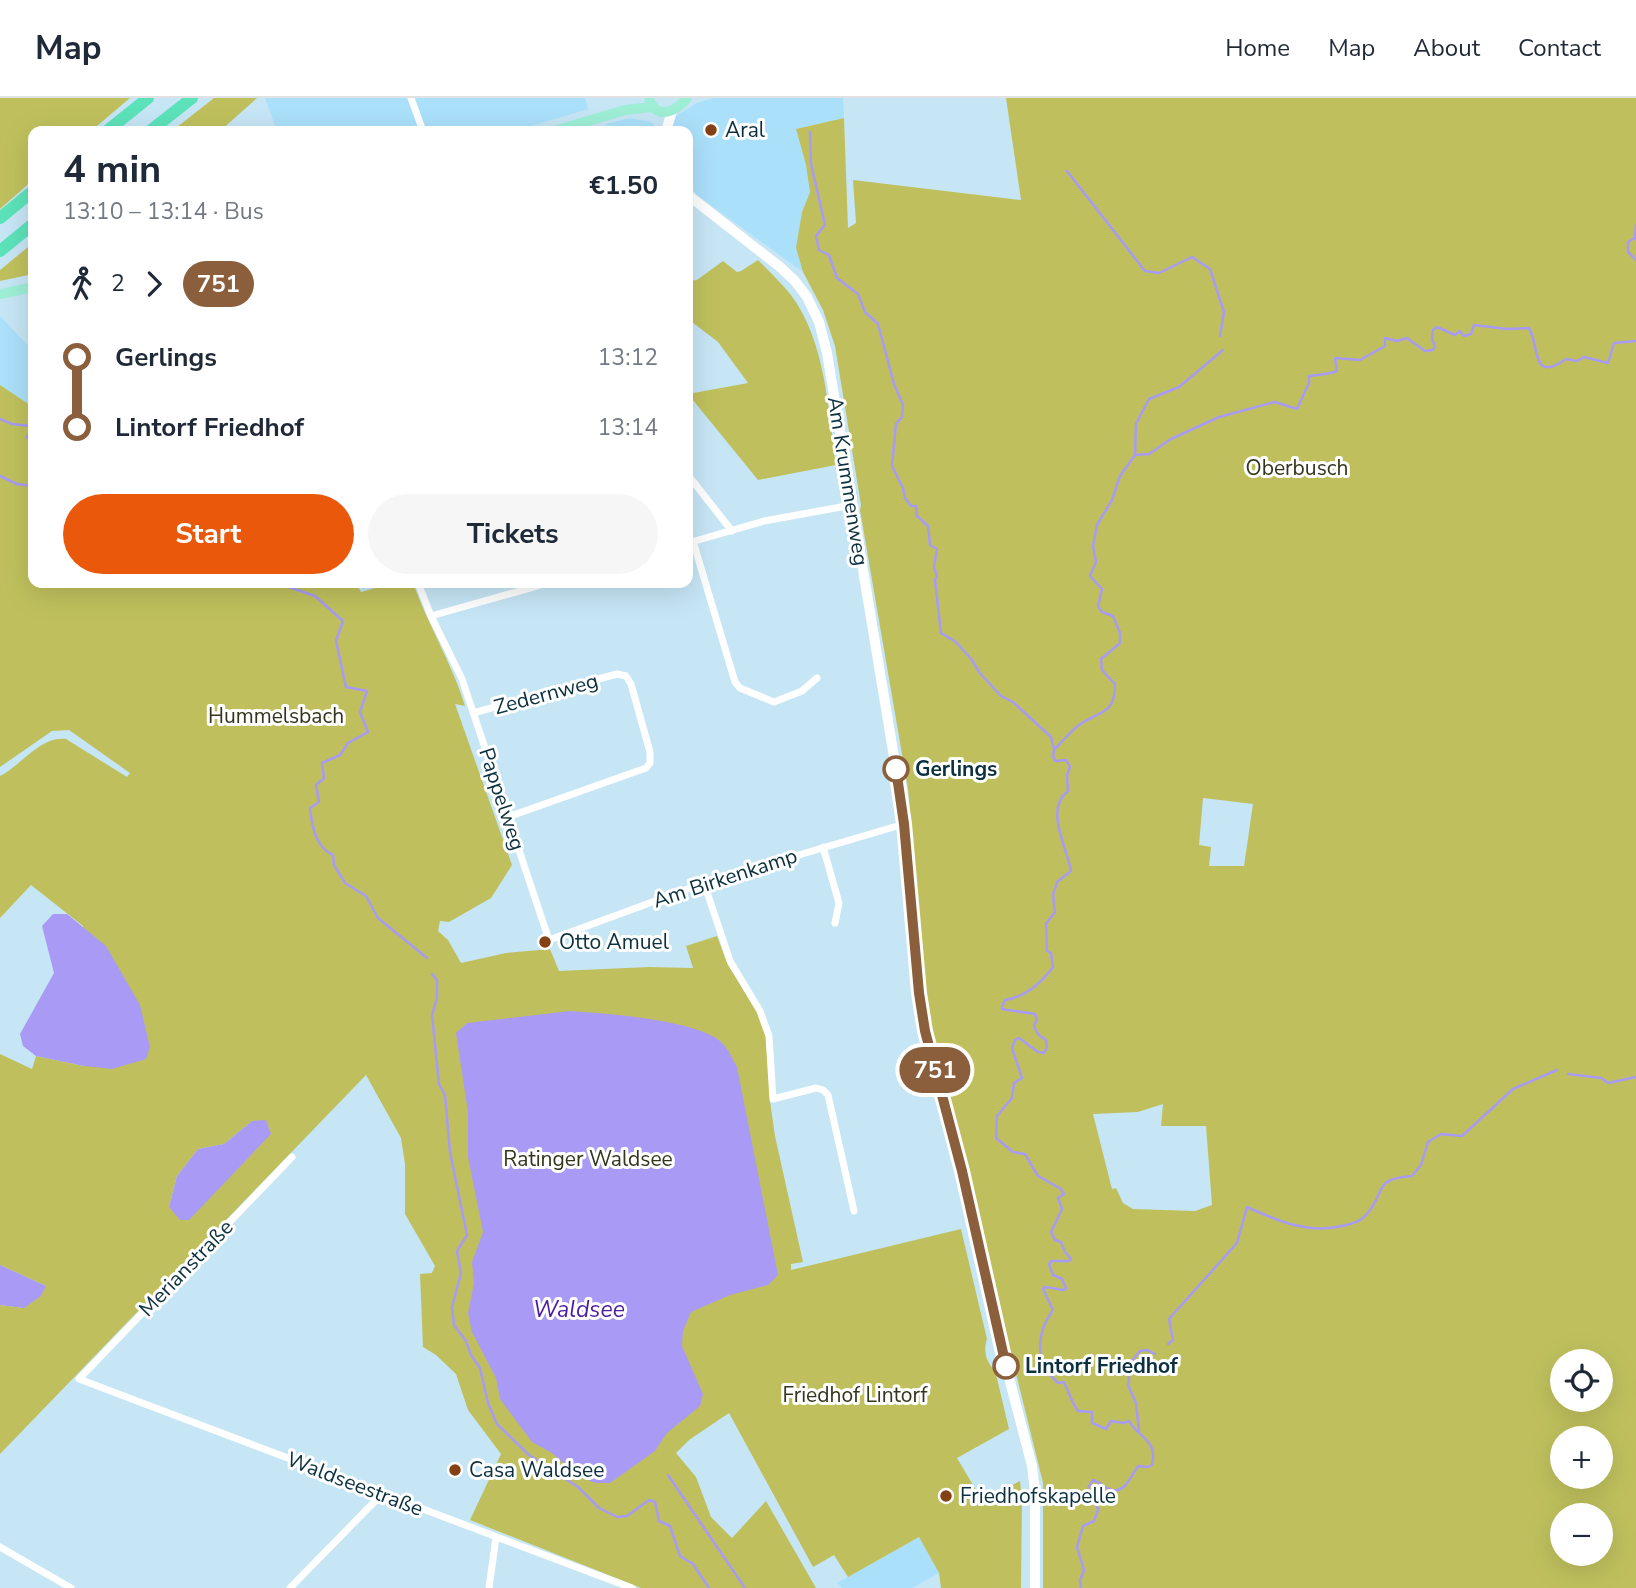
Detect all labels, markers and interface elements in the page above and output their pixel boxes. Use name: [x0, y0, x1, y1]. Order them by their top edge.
text: Map: [35, 26, 102, 71]
text: Home: [1225, 32, 1290, 64]
text: Map: [1328, 32, 1375, 64]
text: About: [1413, 32, 1480, 64]
text: Contact: [1518, 32, 1601, 64]
place label: Aral: [725, 116, 766, 144]
marker: Aral: [703, 122, 719, 138]
text: 4 min: [63, 144, 161, 195]
text: €1.50: [589, 168, 658, 203]
text: 13:10 – 13:14 · Bus: [63, 196, 264, 227]
icon: walk: [63, 265, 101, 303]
icon: forward: [135, 265, 173, 303]
text: 2: [111, 268, 125, 299]
text: 751: [197, 268, 240, 300]
text: Gerlings: [115, 340, 217, 375]
text: 13:12: [598, 342, 658, 373]
street label: Am Krummenweg: [821, 394, 875, 568]
text: Lintorf Friedhof: [115, 410, 304, 445]
text: 13:14: [598, 412, 658, 443]
park label: Oberbusch: [1246, 454, 1348, 482]
button: Start: [63, 494, 354, 574]
button: Tickets: [368, 494, 658, 574]
street label: Zedernweg: [491, 667, 601, 721]
park label: Hummelsbach: [208, 702, 344, 730]
street label: Pappelweg: [472, 744, 532, 854]
place label: Gerlings: [915, 755, 997, 783]
marker: Gerlings: [883, 756, 909, 782]
street label: Am Birkenkamp: [649, 841, 801, 915]
place label: Otto Amuel: [559, 928, 670, 956]
marker: Otto Amuel: [537, 934, 553, 950]
line badge: 751: [895, 1047, 975, 1093]
text: 751: [913, 1054, 957, 1086]
park label: Ratinger Waldsee: [503, 1145, 673, 1173]
street label: Merianstraße: [133, 1213, 239, 1323]
water label: Waldsee: [533, 1294, 625, 1325]
map controls: [1550, 1349, 1613, 1566]
button: locate: [1550, 1349, 1613, 1412]
place label: Lintorf Friedhof: [1025, 1352, 1178, 1380]
marker: Lintorf Friedhof: [993, 1353, 1019, 1379]
park label: Friedhof Lintorf: [782, 1381, 929, 1409]
button: +: [1550, 1426, 1613, 1489]
street label: Waldseestraße: [283, 1445, 427, 1523]
place label: Casa Waldsee: [469, 1456, 604, 1484]
marker: Casa Waldsee: [447, 1462, 463, 1478]
place label: Friedhofskapelle: [960, 1482, 1116, 1510]
marker: Friedhofskapelle: [938, 1488, 954, 1504]
button: −: [1550, 1503, 1613, 1566]

